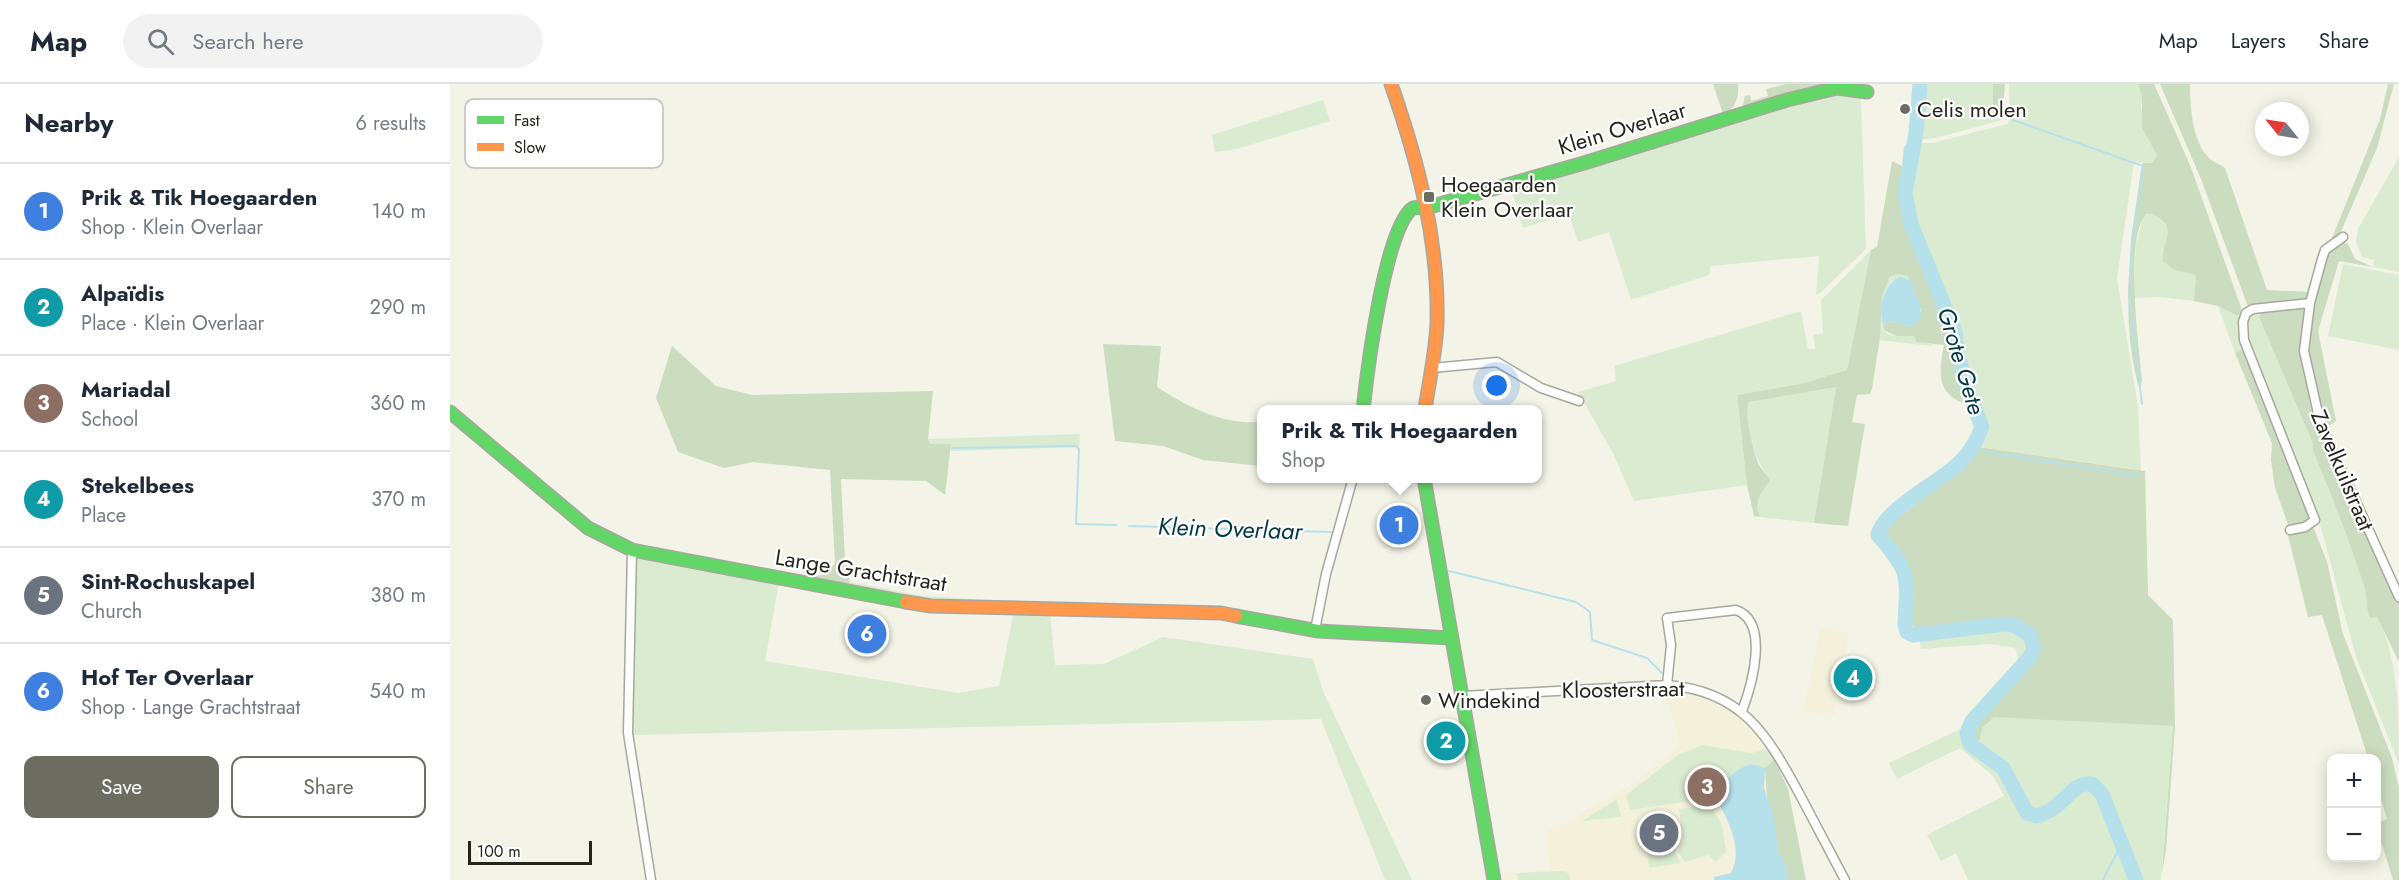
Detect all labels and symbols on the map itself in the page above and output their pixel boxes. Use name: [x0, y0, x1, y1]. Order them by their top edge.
street label: Klein Overlaar: [1554, 93, 1690, 163]
place label: Celis molen: [1917, 93, 2027, 125]
legend: [465, 99, 663, 168]
marker: Celis molen: [1898, 102, 1912, 116]
north arrow: [2255, 102, 2309, 156]
text: Fast: [514, 109, 540, 132]
text: Slow: [514, 136, 546, 159]
place label: Hoegaarden Klein Overlaar: [1441, 168, 1574, 225]
marker: Hoegaarden Klein Overlaar: [1422, 190, 1436, 204]
water label: Grote Gete: [1929, 303, 1994, 419]
your location: [1482, 371, 1511, 400]
street label: Zavelkuilstraat: [2303, 405, 2383, 536]
pin: 1: [1380, 502, 1418, 548]
water label: Klein Overlaar: [1157, 508, 1305, 549]
street label: Lange Grachtstraat: [773, 541, 950, 599]
pin: 6: [848, 612, 886, 656]
pin: 4: [1834, 656, 1872, 700]
street label: Kloosterstraat: [1561, 672, 1685, 706]
place label: Windekind: [1438, 684, 1540, 716]
marker: Windekind: [1419, 693, 1433, 707]
pin: 2: [1426, 718, 1466, 764]
pin: 3: [1688, 764, 1726, 810]
pin: 5: [1640, 810, 1678, 855]
scale bar: [468, 838, 592, 866]

